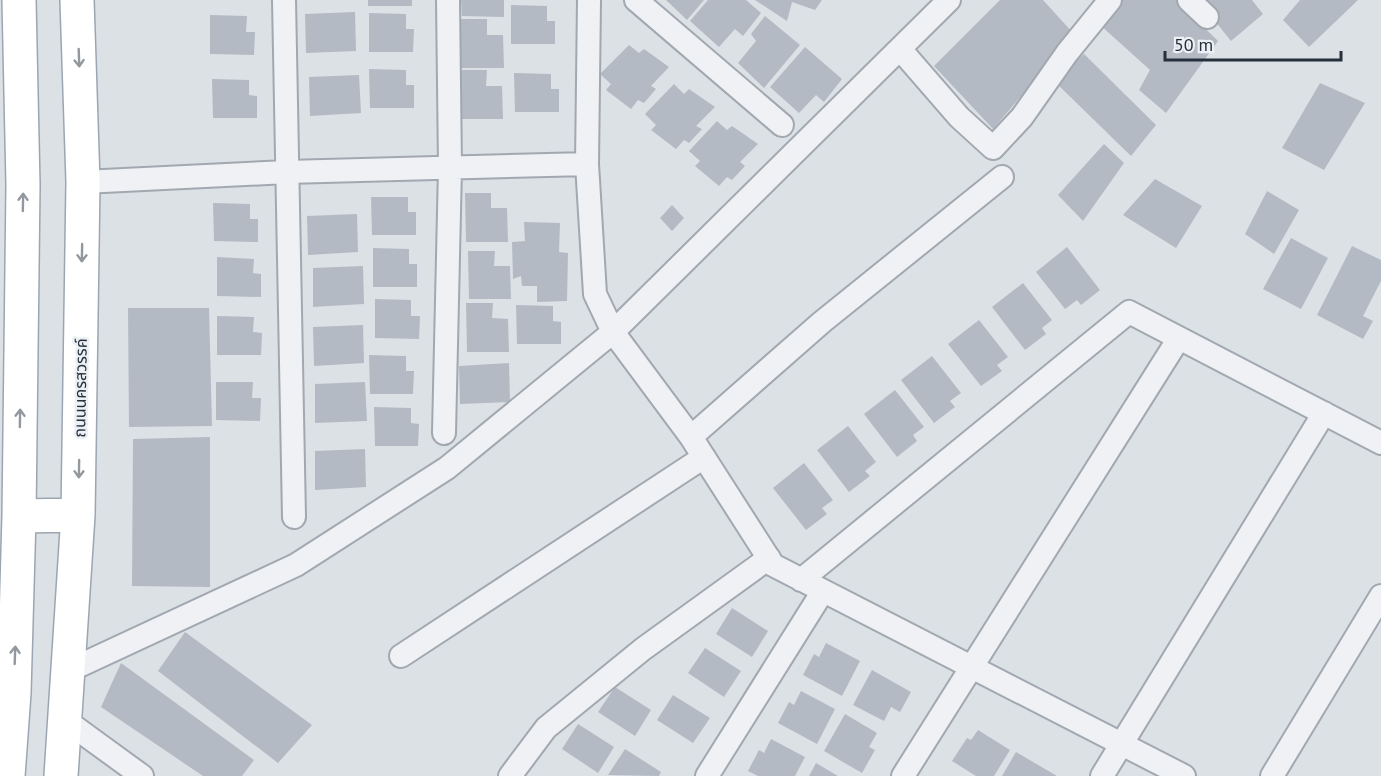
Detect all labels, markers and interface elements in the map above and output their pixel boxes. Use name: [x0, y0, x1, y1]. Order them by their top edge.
scale bar: [1165, 24, 1340, 62]
text: 50 m: [1174, 33, 1213, 56]
one-way arrow: [73, 48, 85, 68]
one-way arrow: [17, 192, 28, 212]
one-way arrow: [76, 243, 88, 263]
street label: ถนนนครสวรรค์: [69, 338, 91, 438]
one-way arrow: [14, 408, 26, 428]
one-way arrow: [73, 459, 85, 479]
one-way arrow: [9, 645, 21, 665]

